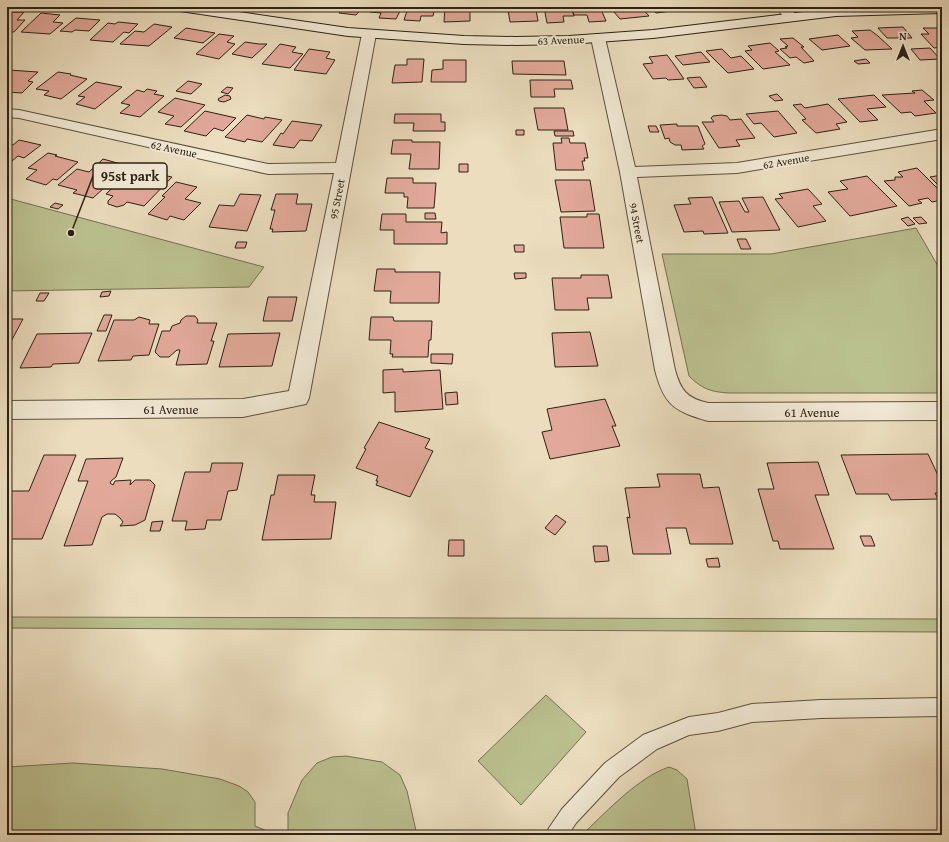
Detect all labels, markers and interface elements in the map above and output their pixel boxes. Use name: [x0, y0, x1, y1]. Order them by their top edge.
north arrow: [883, 26, 923, 66]
text: N: [899, 28, 907, 44]
street label: 63 Avenue: [537, 31, 585, 49]
street label: 62 Avenue: [149, 136, 199, 162]
street label: 62 Avenue: [762, 149, 810, 173]
callout: 95st park: [93, 163, 167, 189]
text: 95st park: [101, 166, 160, 186]
street label: 95 Street: [325, 177, 349, 221]
street label: 94 Street: [625, 201, 649, 245]
street label: 61 Avenue: [143, 400, 199, 419]
street label: 61 Avenue: [784, 403, 840, 422]

